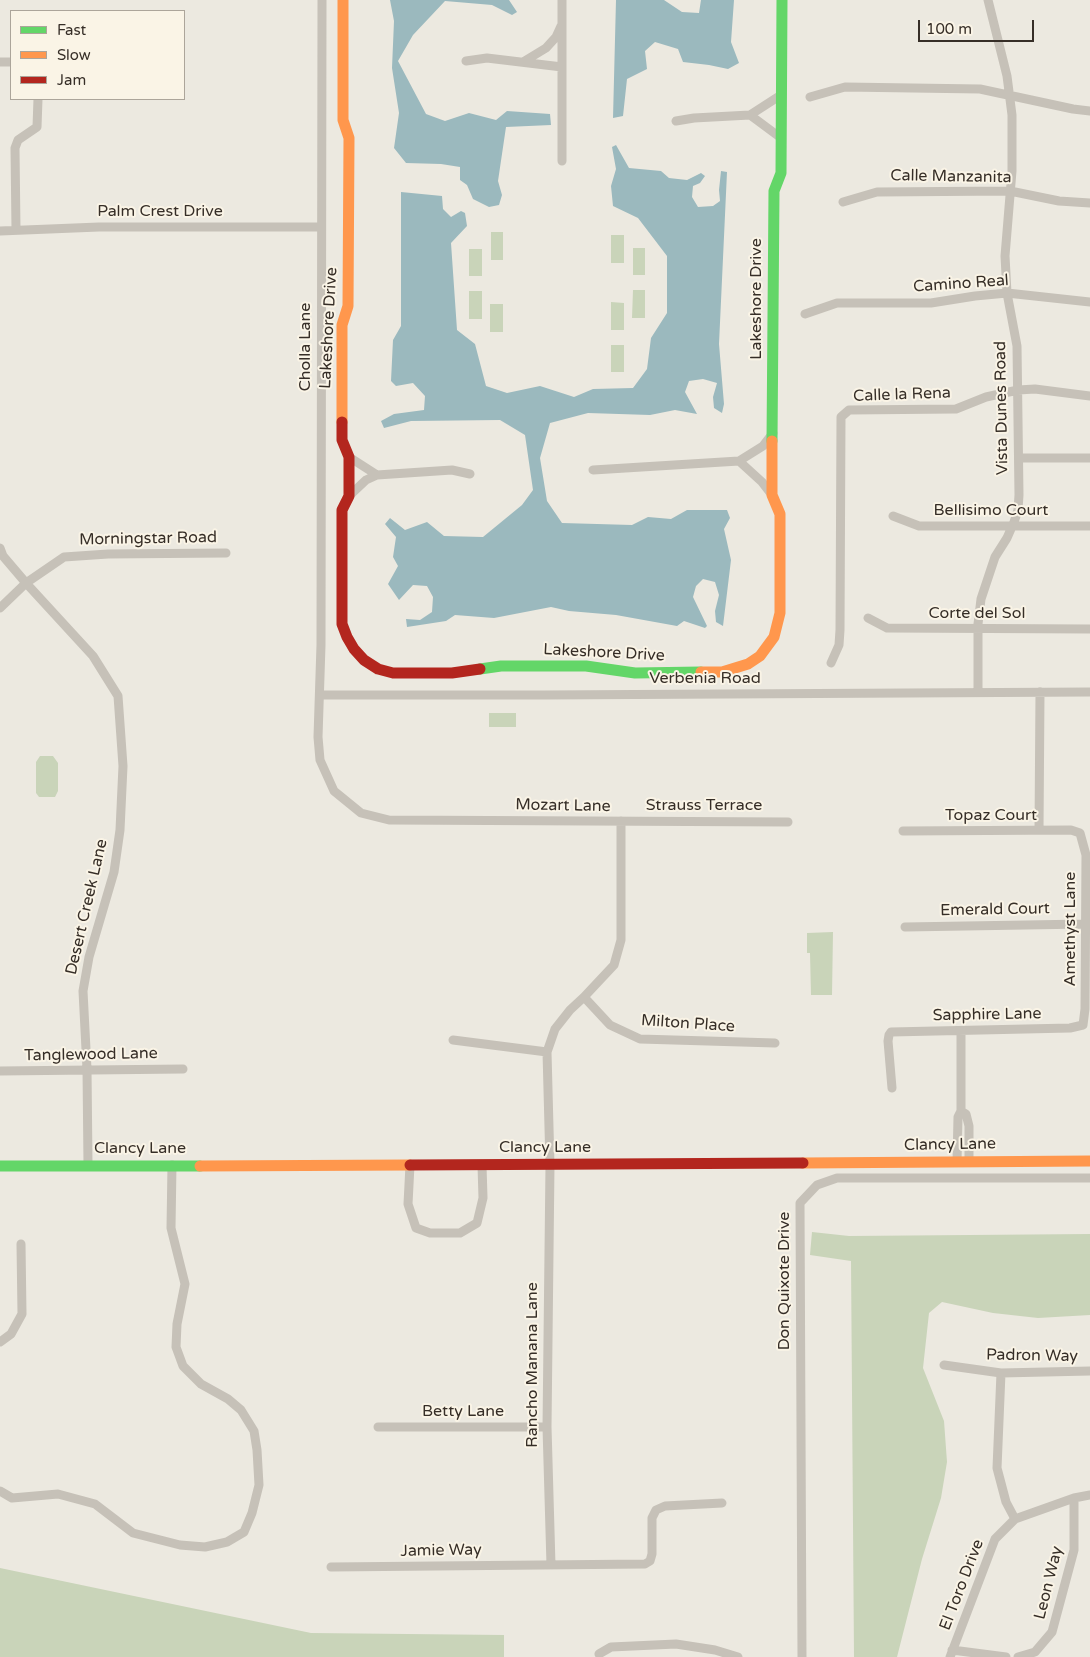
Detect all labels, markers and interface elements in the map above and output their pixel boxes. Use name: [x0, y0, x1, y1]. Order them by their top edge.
legend: [10, 10, 185, 100]
scale bar: [920, 10, 1036, 42]
text: 100 m: [926, 20, 972, 38]
text: Fast: [57, 21, 86, 39]
text: Slow: [57, 46, 91, 64]
text: Jam: [57, 71, 86, 89]
street label: Calle Manzanita: [890, 166, 1012, 188]
street label: Palm Crest Drive: [97, 202, 223, 222]
street label: Lakeshore Drive: [747, 238, 767, 360]
street label: Lakeshore Drive: [316, 267, 342, 389]
street label: Camino Real: [913, 271, 1009, 297]
street label: Cholla Lane: [296, 303, 316, 391]
street label: Vista Dunes Road: [991, 341, 1013, 475]
street label: Calle la Rena: [853, 384, 951, 406]
street label: Bellisimo Court: [934, 501, 1048, 521]
street label: Morningstar Road: [79, 528, 217, 550]
street label: Corte del Sol: [929, 604, 1025, 624]
street label: Lakeshore Drive: [543, 640, 665, 666]
street label: Verbenia Road: [649, 669, 761, 689]
street label: Mozart Lane: [515, 796, 611, 816]
street label: Strauss Terrace: [646, 796, 762, 816]
street label: Topaz Court: [945, 806, 1037, 826]
street label: Desert Creek Lane: [62, 837, 112, 977]
street label: Amethyst Lane: [1061, 872, 1081, 986]
street label: Emerald Court: [940, 899, 1050, 921]
street label: Sapphire Lane: [932, 1004, 1042, 1026]
street label: Milton Place: [640, 1011, 736, 1037]
street label: Tanglewood Lane: [24, 1044, 158, 1066]
street label: Clancy Lane: [904, 1135, 996, 1155]
street label: Clancy Lane: [499, 1138, 591, 1158]
street label: Clancy Lane: [94, 1139, 186, 1159]
street label: Don Quixote Drive: [775, 1212, 795, 1350]
street label: Rancho Manana Lane: [523, 1282, 543, 1448]
street label: Padron Way: [986, 1346, 1078, 1366]
street label: Betty Lane: [422, 1402, 504, 1422]
street label: El Toro Drive: [936, 1537, 988, 1633]
street label: Jamie Way: [400, 1541, 482, 1561]
street label: Leon Way: [1031, 1544, 1067, 1622]

